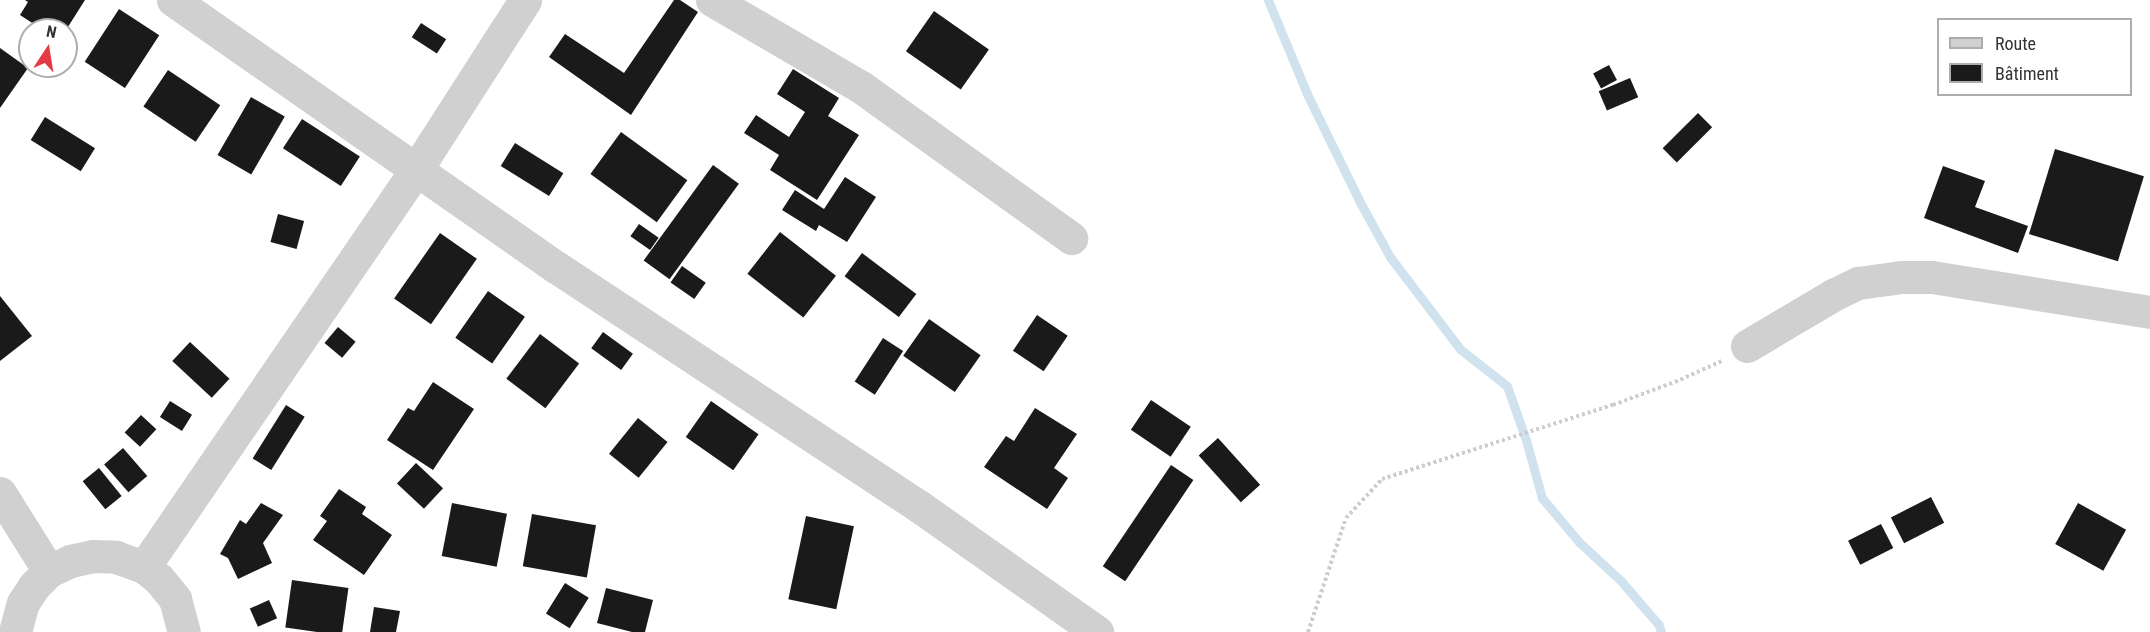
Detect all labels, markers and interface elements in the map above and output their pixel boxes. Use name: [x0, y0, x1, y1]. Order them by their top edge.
north arrow: [18, 18, 78, 78]
legend: [1937, 18, 2132, 96]
text: N: [45, 22, 58, 42]
text: Route: [1995, 33, 2036, 54]
text: Bâtiment: [1995, 63, 2059, 84]

